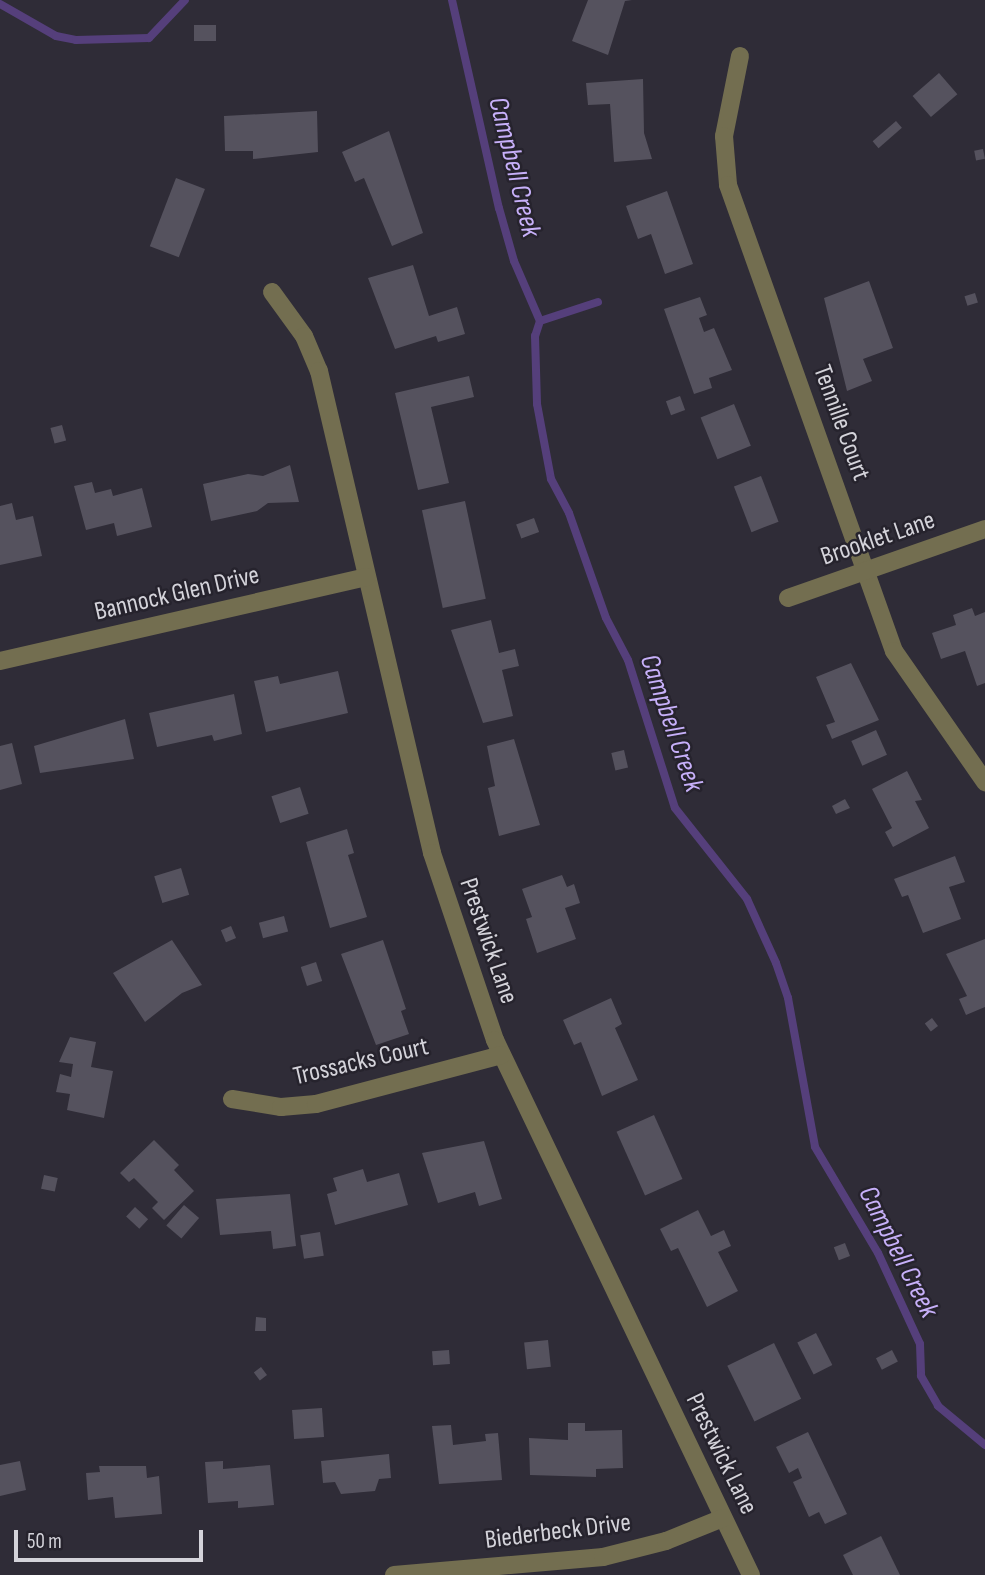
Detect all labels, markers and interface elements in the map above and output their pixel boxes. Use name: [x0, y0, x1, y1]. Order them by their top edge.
water label: Campbell Creek: [480, 93, 548, 241]
street label: Tennille Court: [806, 361, 876, 485]
street label: Brooklet Lane: [817, 505, 939, 573]
street label: Bannock Glen Drive: [92, 560, 262, 628]
water label: Campbell Creek: [632, 650, 710, 796]
street label: Prestwick Lane: [452, 874, 524, 1008]
street label: Trossacks Court: [290, 1031, 432, 1093]
water label: Campbell Creek: [851, 1181, 945, 1323]
street label: Prestwick Lane: [678, 1388, 764, 1520]
street label: Biederbeck Drive: [483, 1508, 633, 1556]
scale bar: [18, 1516, 206, 1560]
text: 50 m: [27, 1529, 62, 1554]

